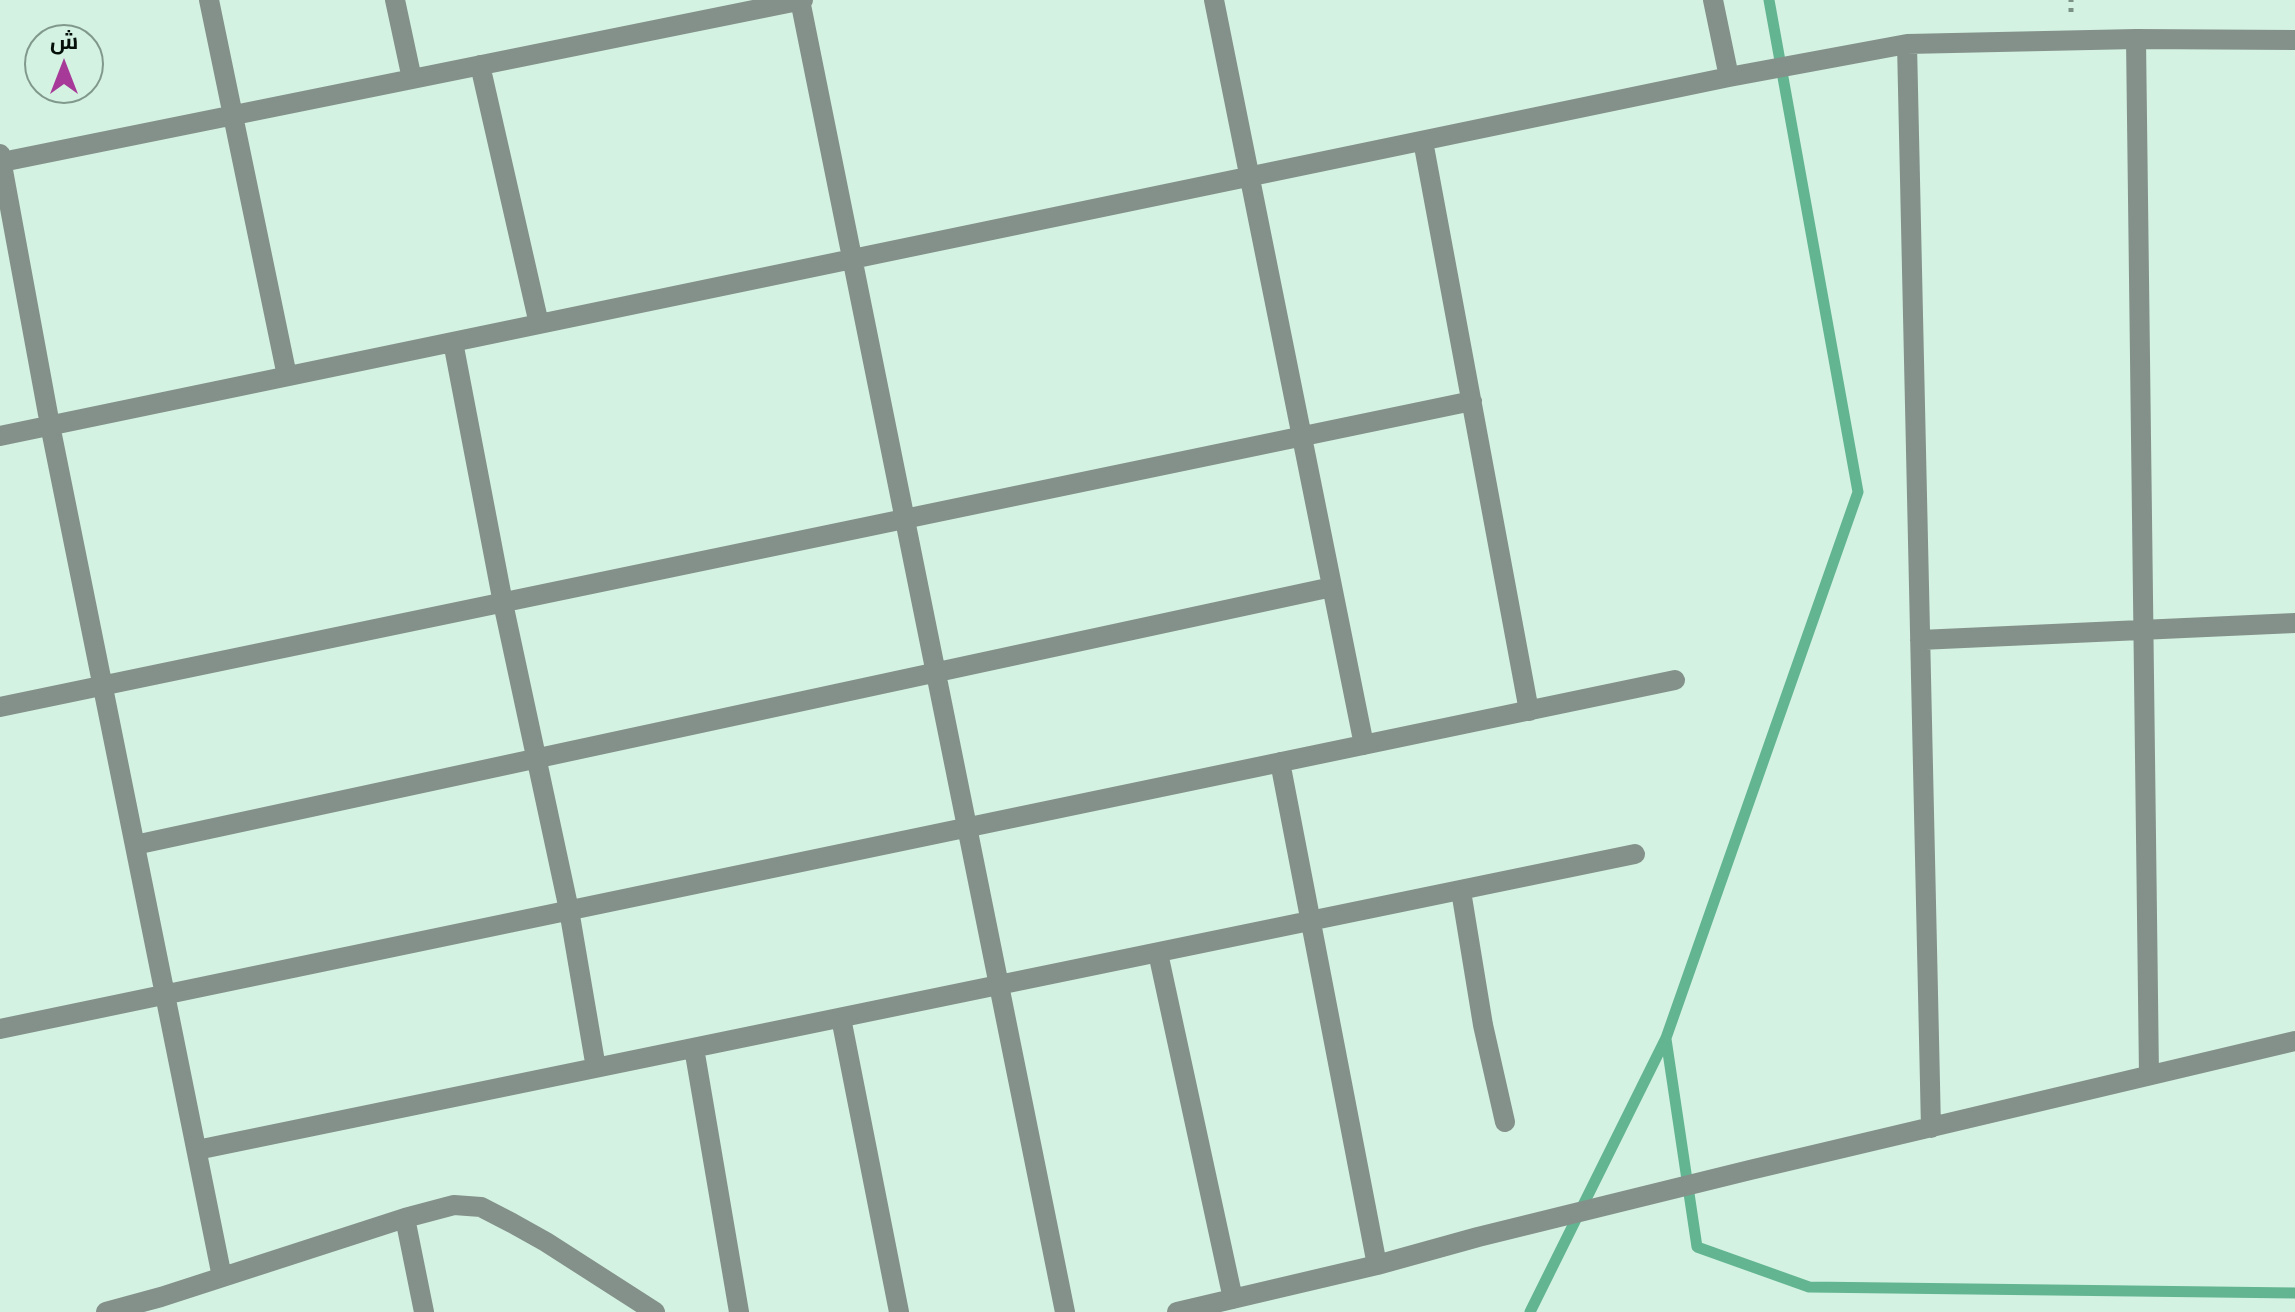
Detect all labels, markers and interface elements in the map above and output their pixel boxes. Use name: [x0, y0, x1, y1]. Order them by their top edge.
north arrow: [24, 24, 104, 104]
text: ش: [50, 28, 78, 55]

